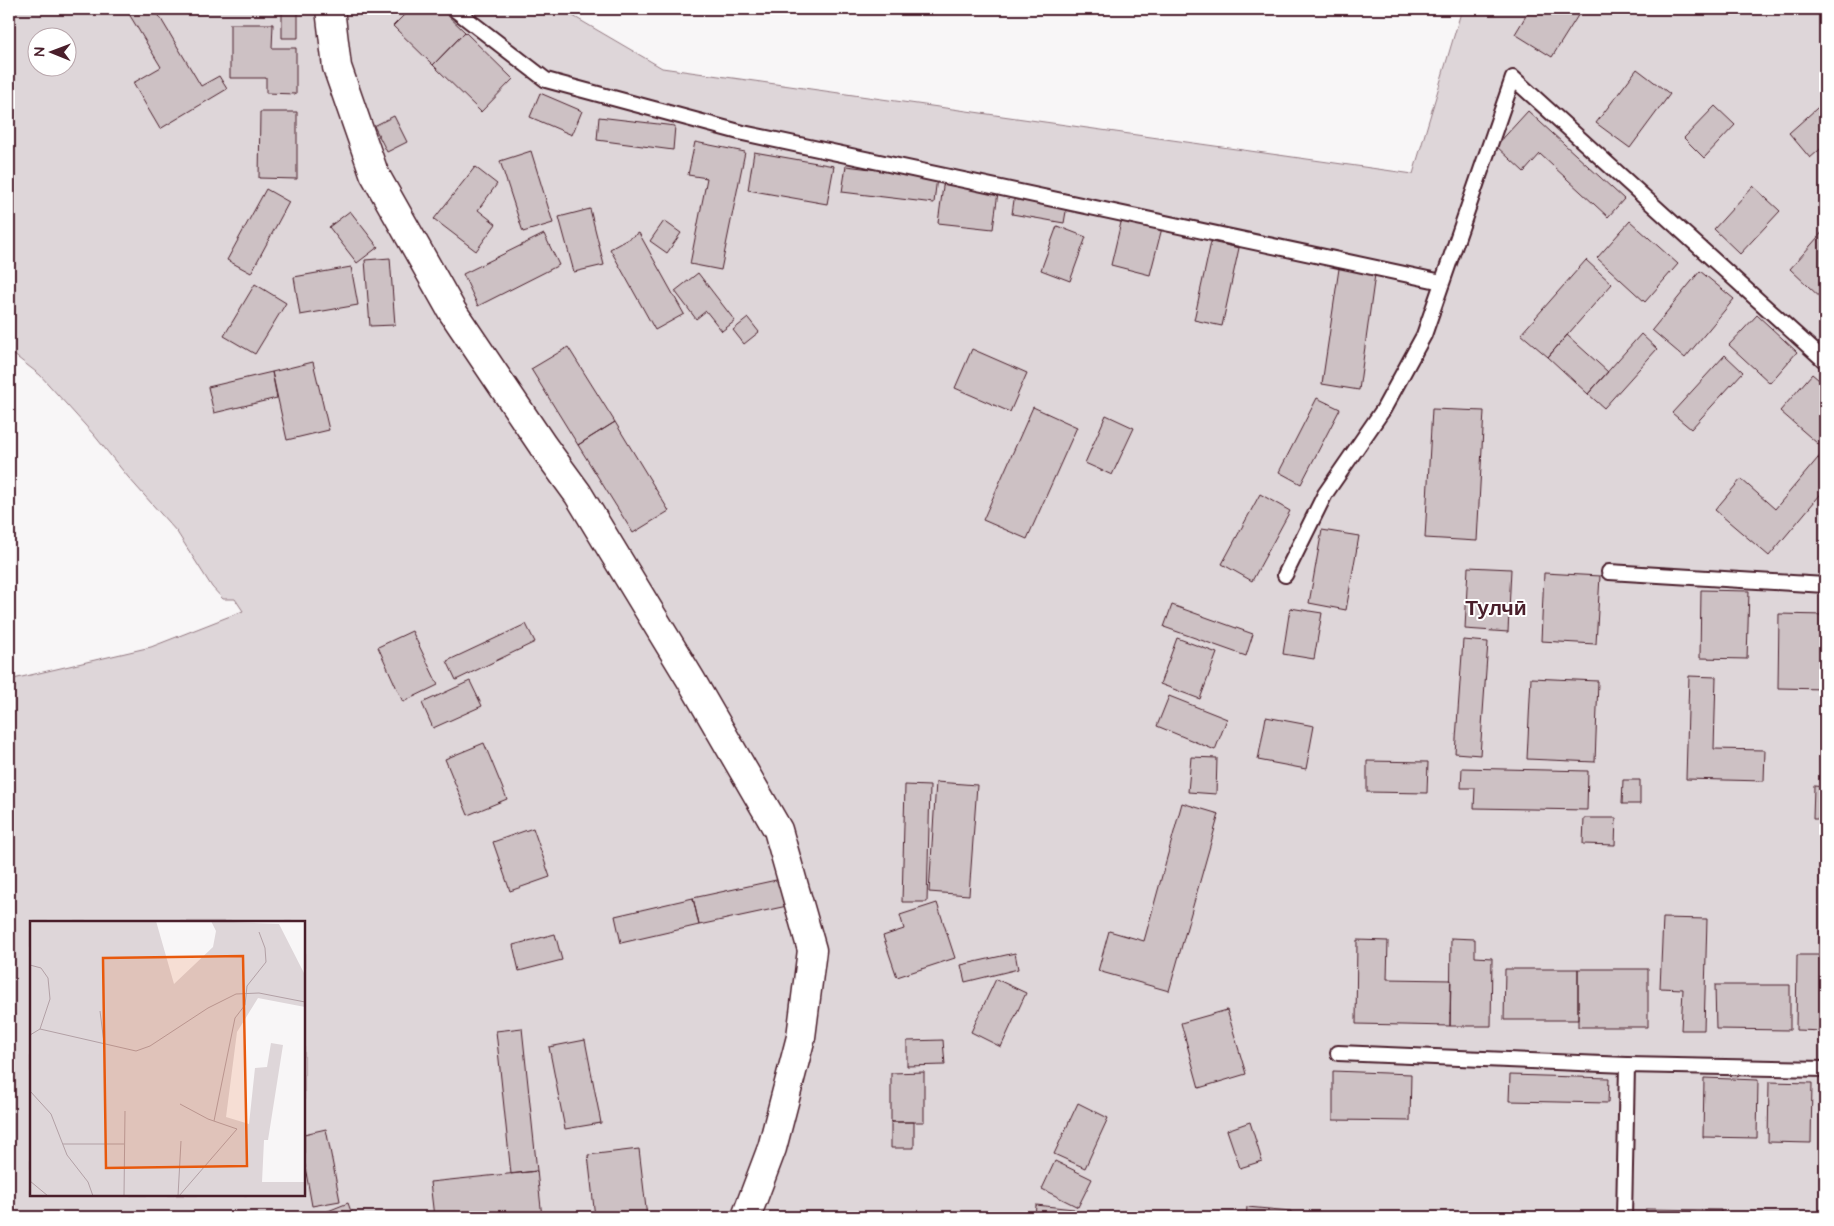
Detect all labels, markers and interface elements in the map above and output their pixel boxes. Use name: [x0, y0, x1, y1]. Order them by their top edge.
north arrow: [28, 28, 78, 78]
text: N: [30, 47, 50, 56]
district label: Тулчӣ: [1465, 594, 1527, 623]
inset map: [30, 921, 305, 1196]

